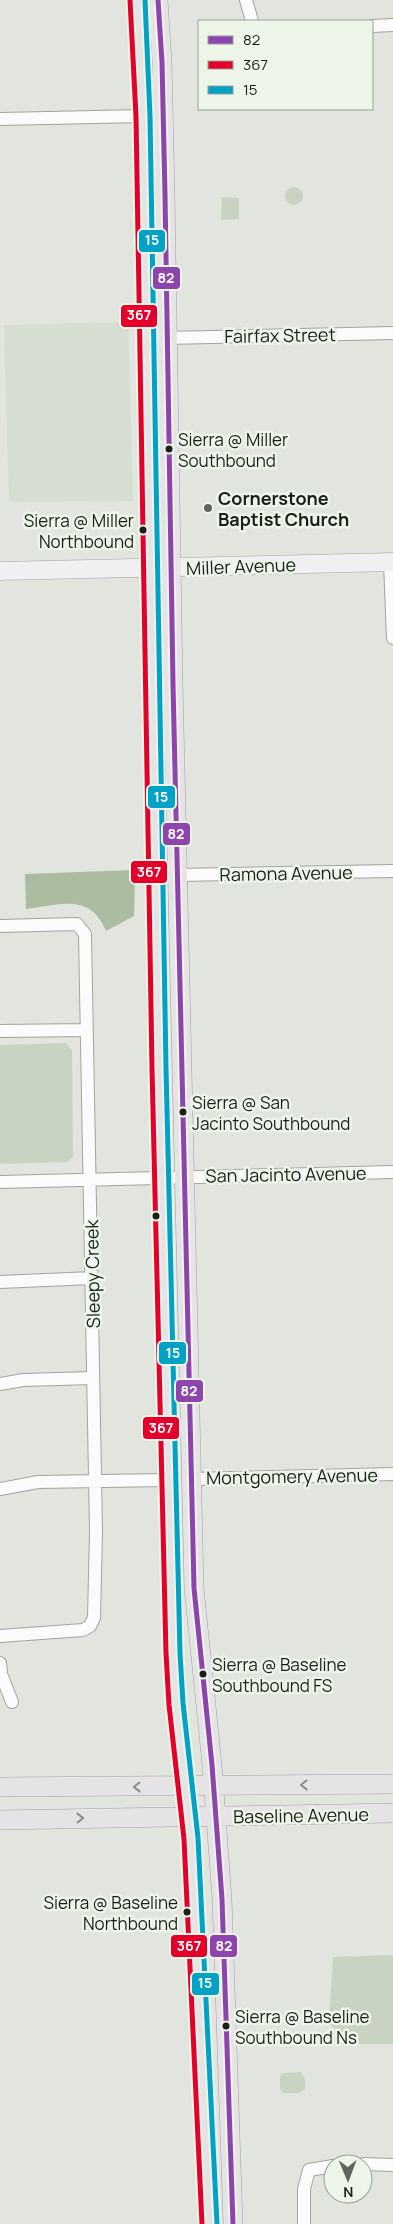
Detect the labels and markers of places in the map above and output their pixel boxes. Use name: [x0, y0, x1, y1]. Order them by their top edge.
place label: Sierra @ Miller Southbound: [178, 428, 288, 472]
marker: Sierra @ Miller Southbound: [164, 444, 174, 454]
place label: Cornerstone Baptist Church: [218, 486, 349, 531]
marker: Cornerstone Baptist Church: [202, 502, 214, 514]
place label: Sierra @ Miller Northbound: [24, 509, 134, 553]
marker: Sierra @ Miller Northbound: [138, 525, 148, 535]
place label: Sierra @ San Jacinto Southbound: [192, 1091, 350, 1135]
marker: Sierra @ San Jacinto Southbound: [178, 1107, 188, 1117]
unlabelled marker: [151, 1211, 161, 1221]
place label: Sierra @ Baseline Southbound FS: [212, 1653, 347, 1697]
marker: Sierra @ Baseline Southbound FS: [198, 1669, 208, 1679]
place label: Sierra @ Baseline Northbound: [43, 1891, 178, 1935]
marker: Sierra @ Baseline Northbound: [182, 1907, 192, 1917]
place label: Sierra @ Baseline Southbound Ns: [235, 2005, 370, 2049]
marker: Sierra @ Baseline Southbound Ns: [221, 2021, 231, 2031]

